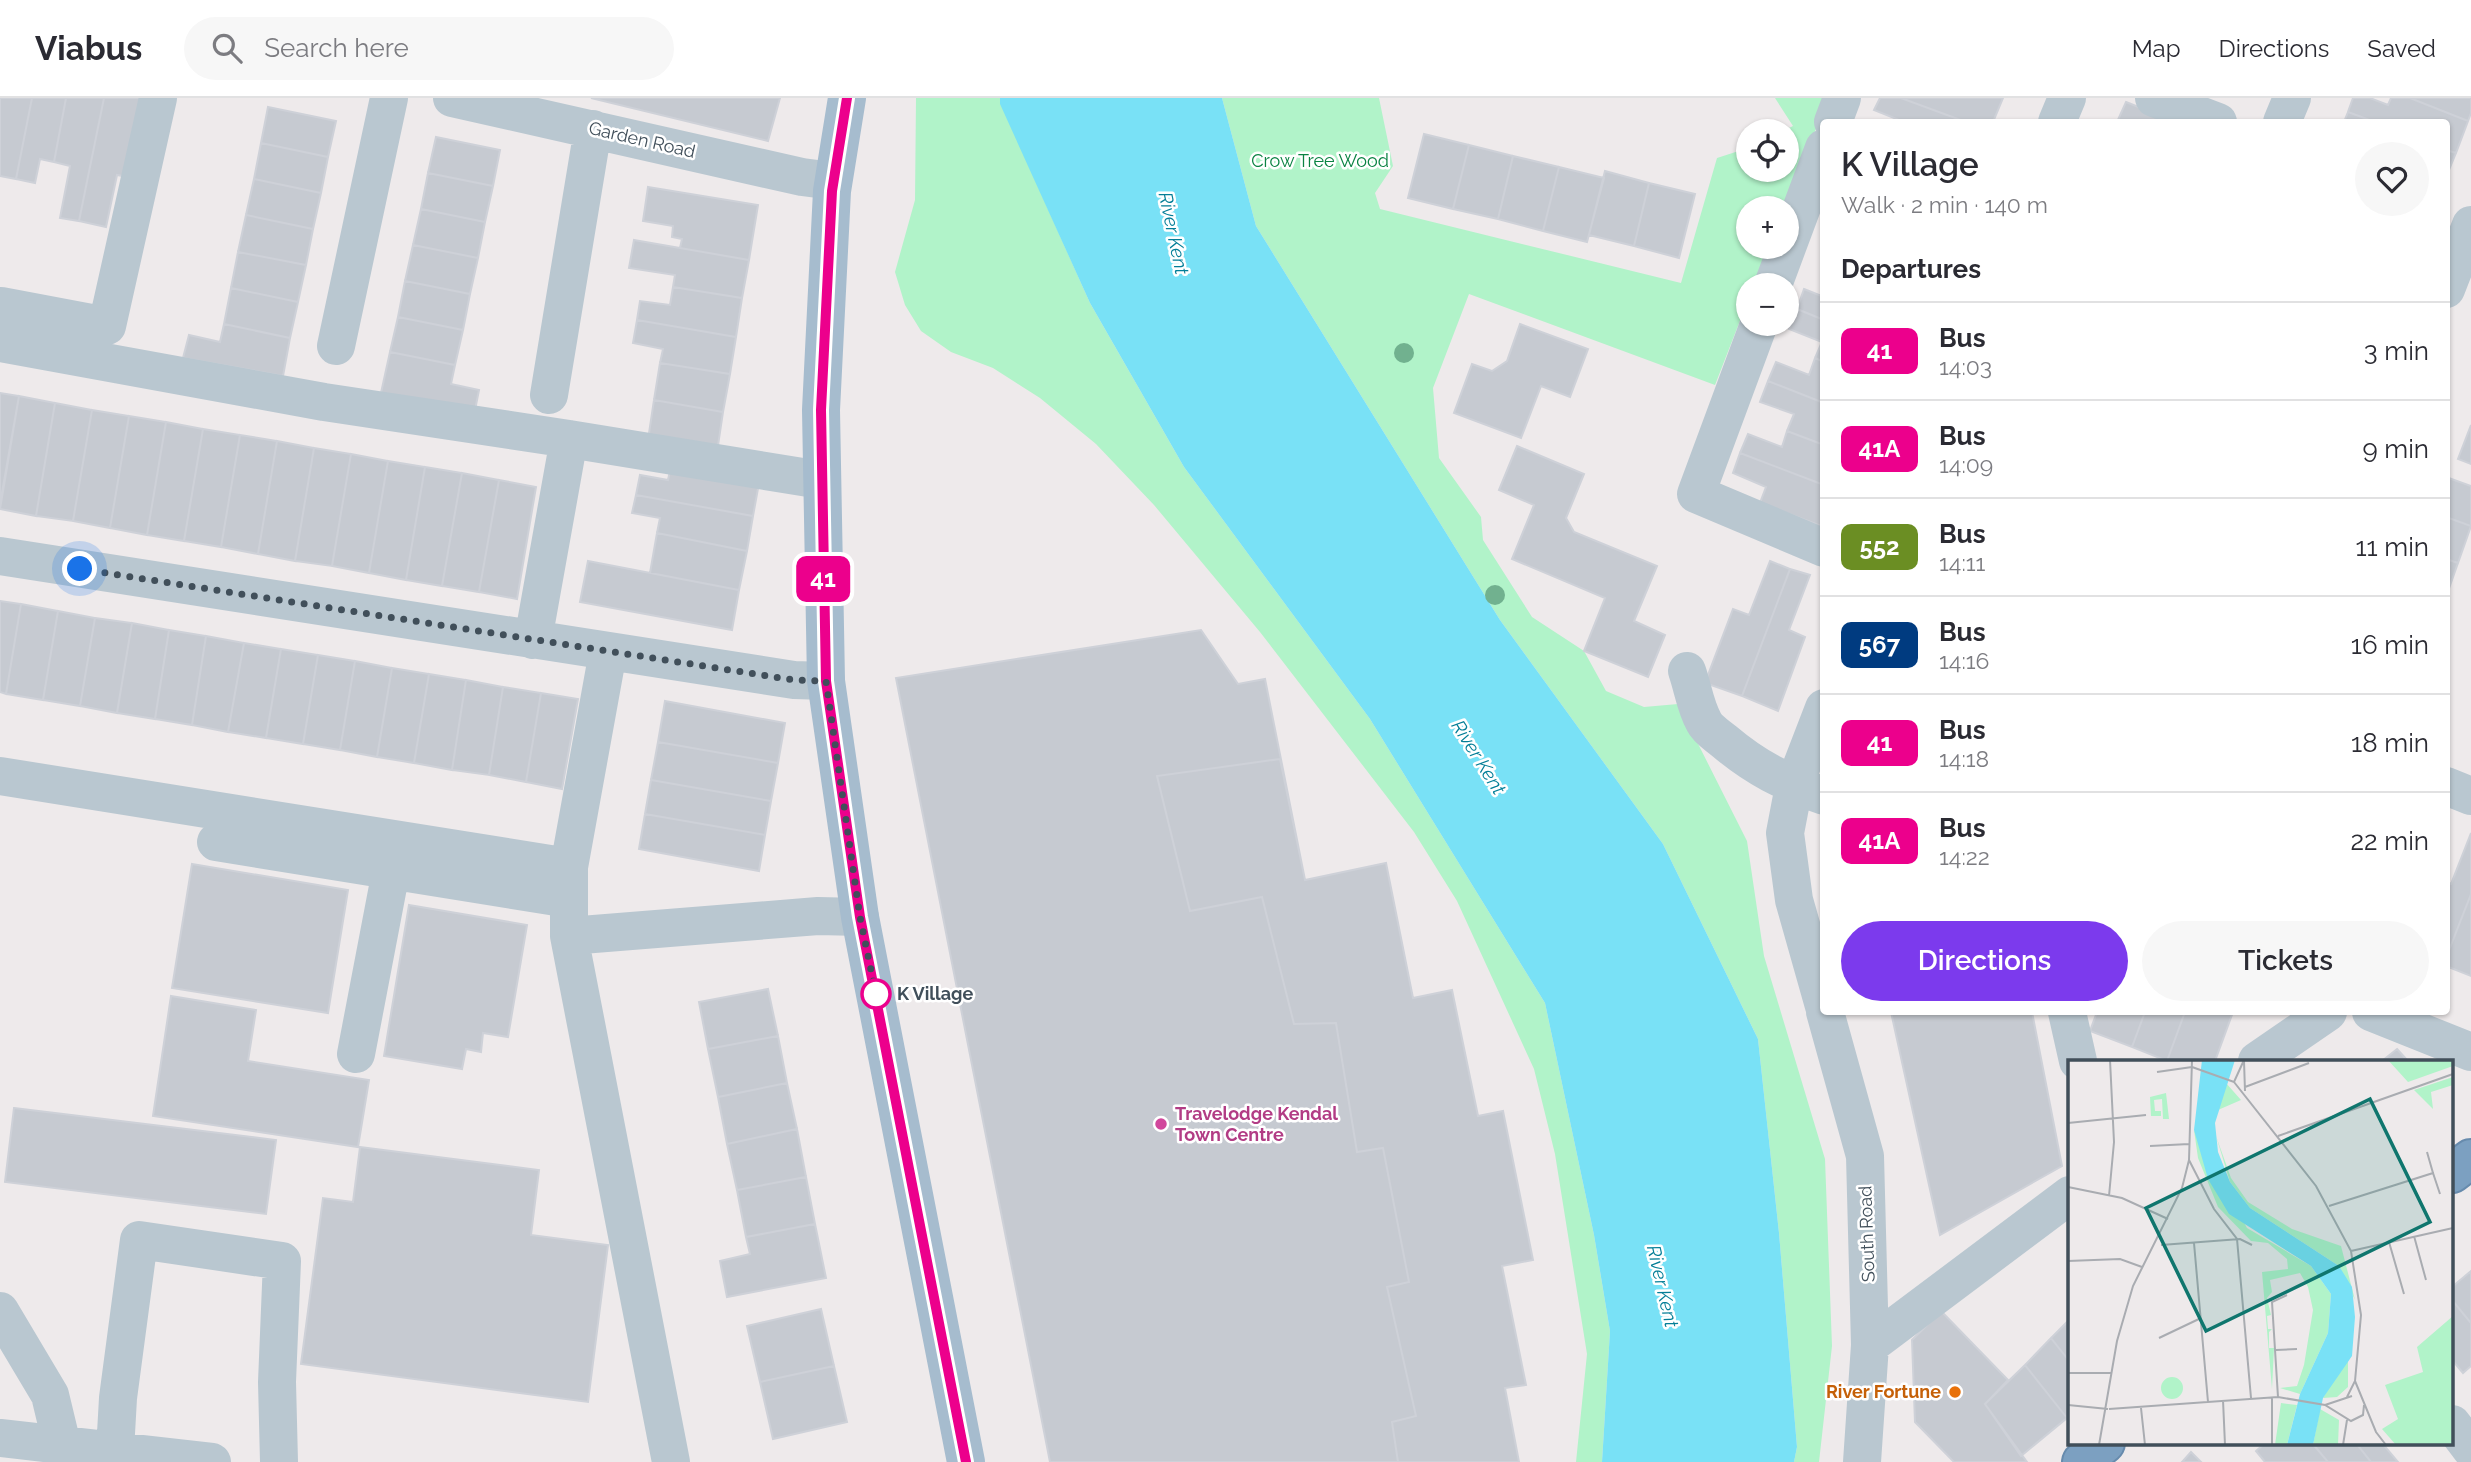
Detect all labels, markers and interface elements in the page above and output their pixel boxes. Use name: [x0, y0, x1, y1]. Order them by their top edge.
search box: [184, 17, 674, 80]
text: Viabus: [35, 29, 142, 68]
icon: search: [208, 29, 246, 67]
text: Search here: [264, 33, 409, 63]
text: Map: [2132, 34, 2181, 63]
text: Directions: [2219, 34, 2329, 63]
text: Saved: [2367, 34, 2436, 63]
street label: Garden Road: [587, 117, 697, 162]
map controls: [1736, 119, 1799, 336]
button: locate: [1736, 119, 1799, 182]
button: heart: [2355, 142, 2429, 216]
text: K Village: [1841, 145, 1979, 184]
park label: Crow Tree Wood: [1251, 150, 1389, 171]
water label: River Kent: [1155, 190, 1194, 277]
text: Walk · 2 min · 140 m: [1841, 191, 2048, 218]
button: +: [1736, 196, 1799, 259]
text: Departures: [1841, 254, 1981, 284]
button: −: [1736, 273, 1799, 336]
text: Bus: [1939, 323, 1986, 353]
text: 41: [1867, 336, 1892, 365]
text: 3 min: [2364, 336, 2429, 366]
text: 14:03: [1939, 353, 1992, 380]
text: Bus: [1939, 421, 1986, 451]
text: 41A: [1859, 434, 1900, 463]
text: 9 min: [2362, 434, 2429, 464]
text: 14:09: [1939, 451, 1993, 478]
text: Bus: [1939, 519, 1986, 549]
text: 552: [1859, 532, 1900, 561]
text: 11 min: [2355, 532, 2429, 562]
text: 14:11: [1939, 549, 1985, 576]
your location: [62, 551, 97, 586]
line badge: 41: [792, 556, 854, 602]
text: 41: [810, 564, 836, 593]
text: Bus: [1939, 617, 1986, 647]
text: 567: [1859, 630, 1900, 659]
text: 16 min: [2351, 630, 2429, 660]
text: 14:16: [1939, 647, 1989, 674]
text: Bus: [1939, 715, 1986, 745]
water label: River Kent: [1447, 716, 1511, 799]
text: 41: [1867, 728, 1892, 757]
text: 18 min: [2351, 728, 2429, 758]
text: 14:18: [1939, 745, 1989, 772]
text: Bus: [1939, 813, 1986, 843]
text: 41A: [1859, 826, 1900, 855]
text: 22 min: [2351, 826, 2429, 856]
text: 14:22: [1939, 843, 1990, 870]
button: Directions: [1841, 921, 2128, 1001]
button: Tickets: [2142, 921, 2429, 1001]
marker: K Village: [861, 979, 891, 1009]
place label: K Village: [897, 983, 973, 1004]
inset map: [2068, 1060, 2454, 1444]
place label: Travelodge Kendal Town Centre: [1175, 1103, 1338, 1145]
marker: Travelodge Kendal Town Centre: [1153, 1116, 1169, 1132]
street label: South Road: [1854, 1185, 1879, 1283]
water label: River Kent: [1643, 1243, 1683, 1330]
place label: River Fortune: [1826, 1381, 1941, 1402]
marker: River Fortune: [1947, 1384, 1963, 1400]

